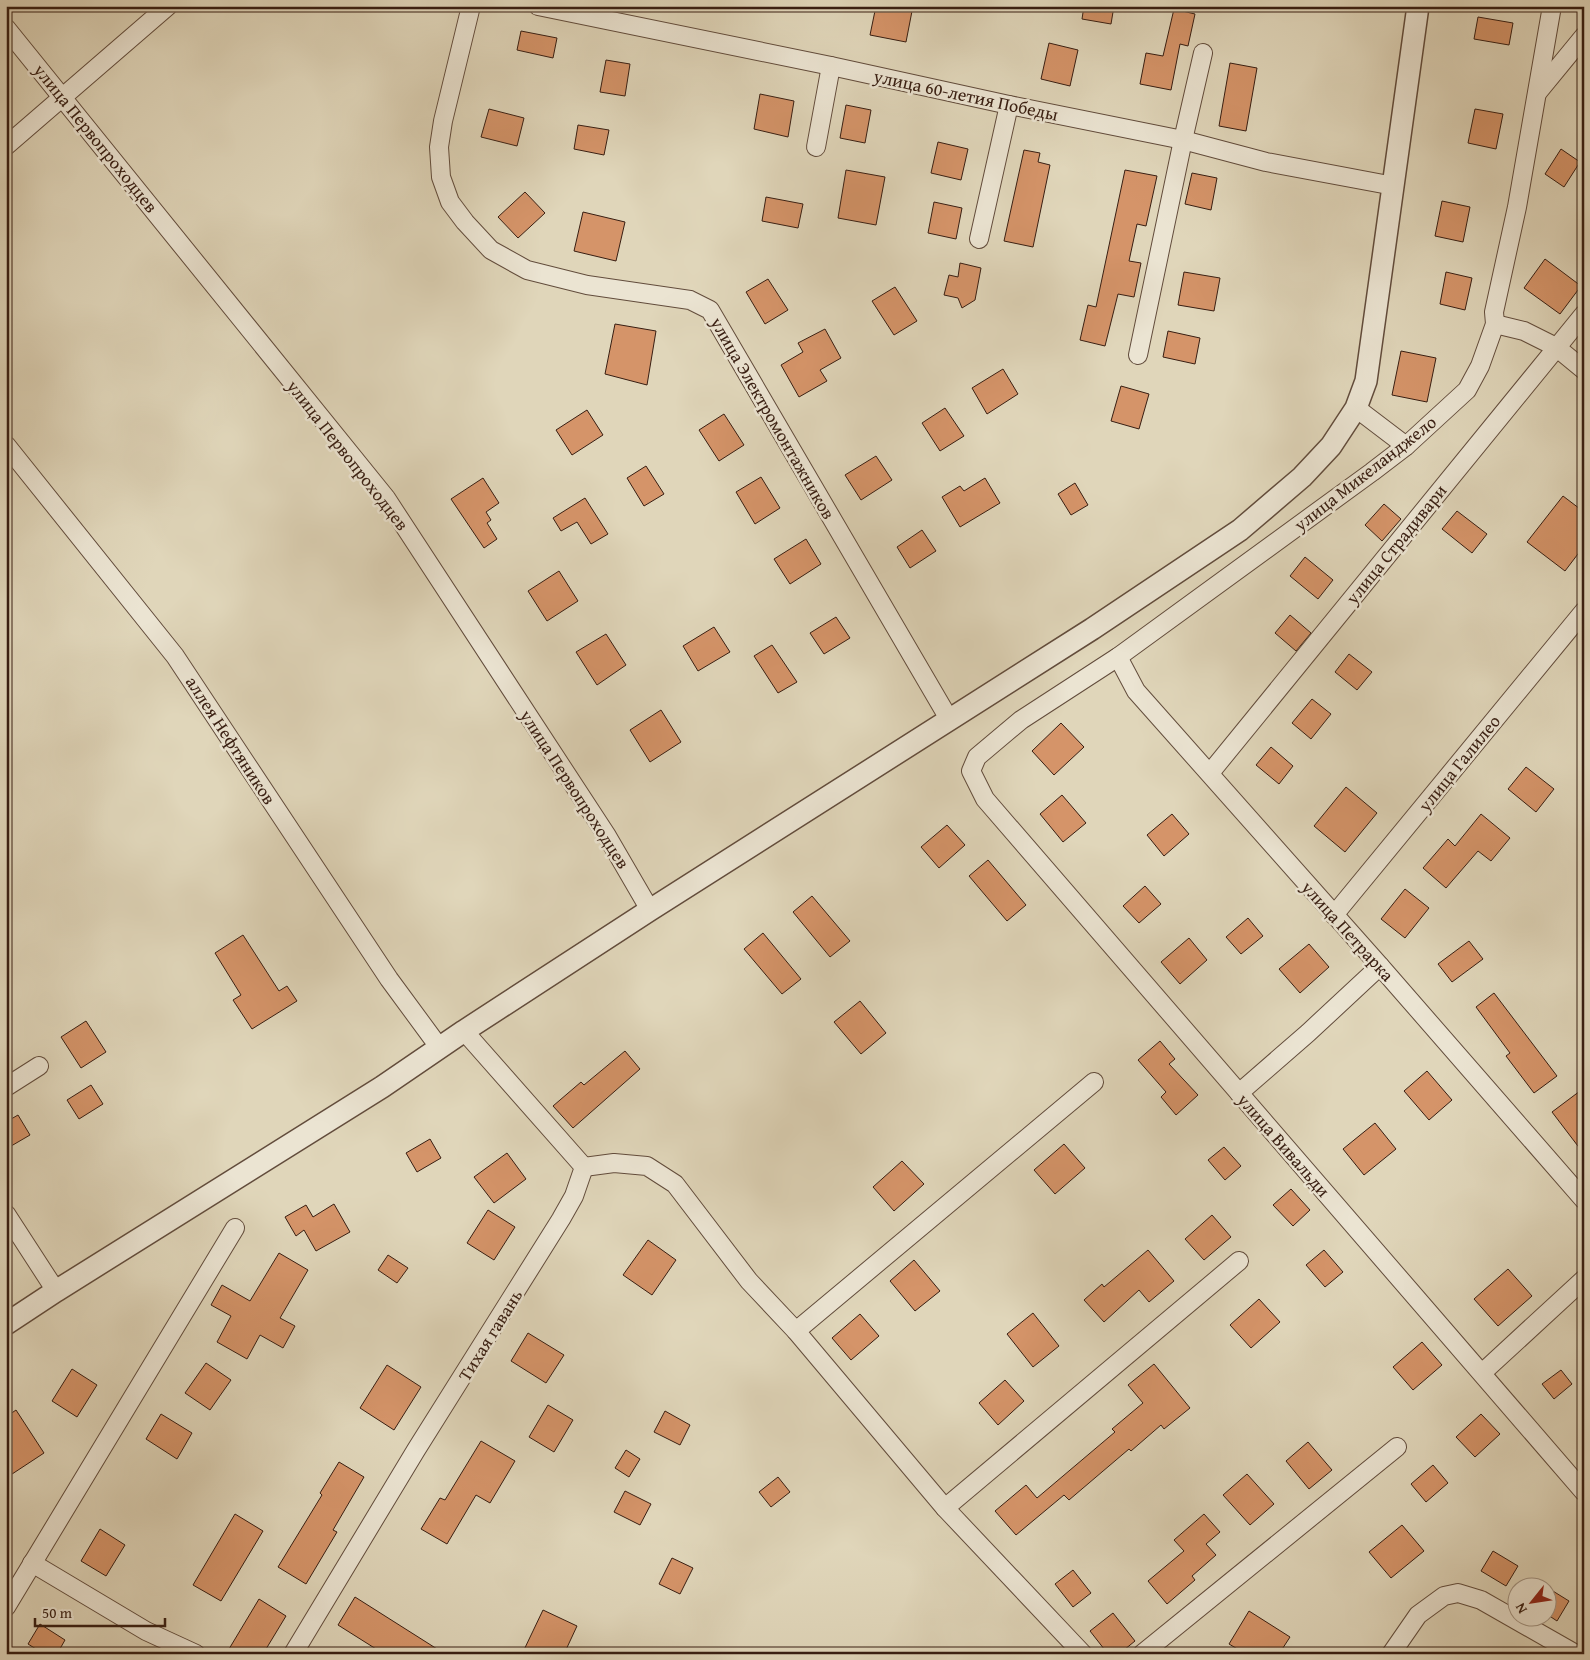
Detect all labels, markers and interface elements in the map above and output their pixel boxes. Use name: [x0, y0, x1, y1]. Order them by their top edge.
street label: улица Первопроходцев: [27, 57, 165, 219]
street label: улица 60-летия Победы: [870, 62, 1061, 128]
street label: улица Электромонтажников: [703, 311, 842, 524]
street label: улица Первопроходцев: [280, 373, 416, 536]
street label: улица Микеланджело: [1287, 409, 1442, 538]
street label: улица Страдивари: [1338, 478, 1453, 611]
street label: аллея Нефтяников: [179, 670, 283, 810]
street label: улица Первопроходцев: [513, 703, 637, 874]
street label: улица Галилео: [1411, 709, 1507, 818]
street label: улица Петрарка: [1295, 874, 1401, 988]
street label: улица Вивальди: [1231, 1086, 1337, 1203]
street label: Тихая гавань: [451, 1284, 529, 1386]
north arrow: [1508, 1578, 1558, 1628]
scale bar: [35, 1595, 165, 1627]
text: N: [1509, 1599, 1532, 1618]
text: 50 m: [42, 1602, 73, 1623]

